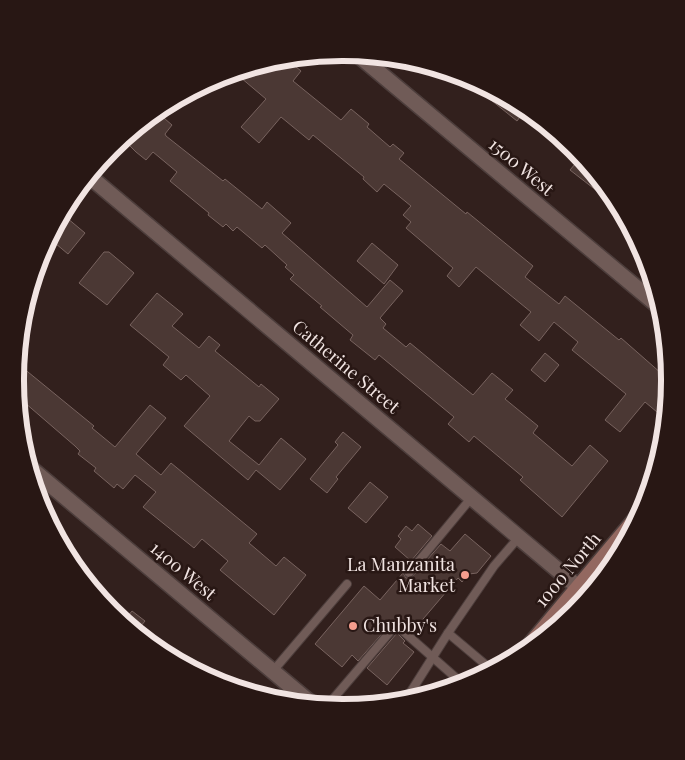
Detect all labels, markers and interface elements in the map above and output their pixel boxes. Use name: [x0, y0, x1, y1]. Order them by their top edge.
street label: 1500 West: [484, 132, 560, 201]
street label: Catherine Street: [288, 314, 406, 419]
street label: 1000 North: [529, 527, 606, 612]
street label: 1400 West: [145, 535, 222, 605]
place label: La Manzanita Market: [347, 552, 456, 597]
marker: La Manzanita Market: [459, 569, 471, 581]
place label: Chubby's: [363, 613, 437, 637]
marker: Chubby's: [347, 620, 359, 632]

